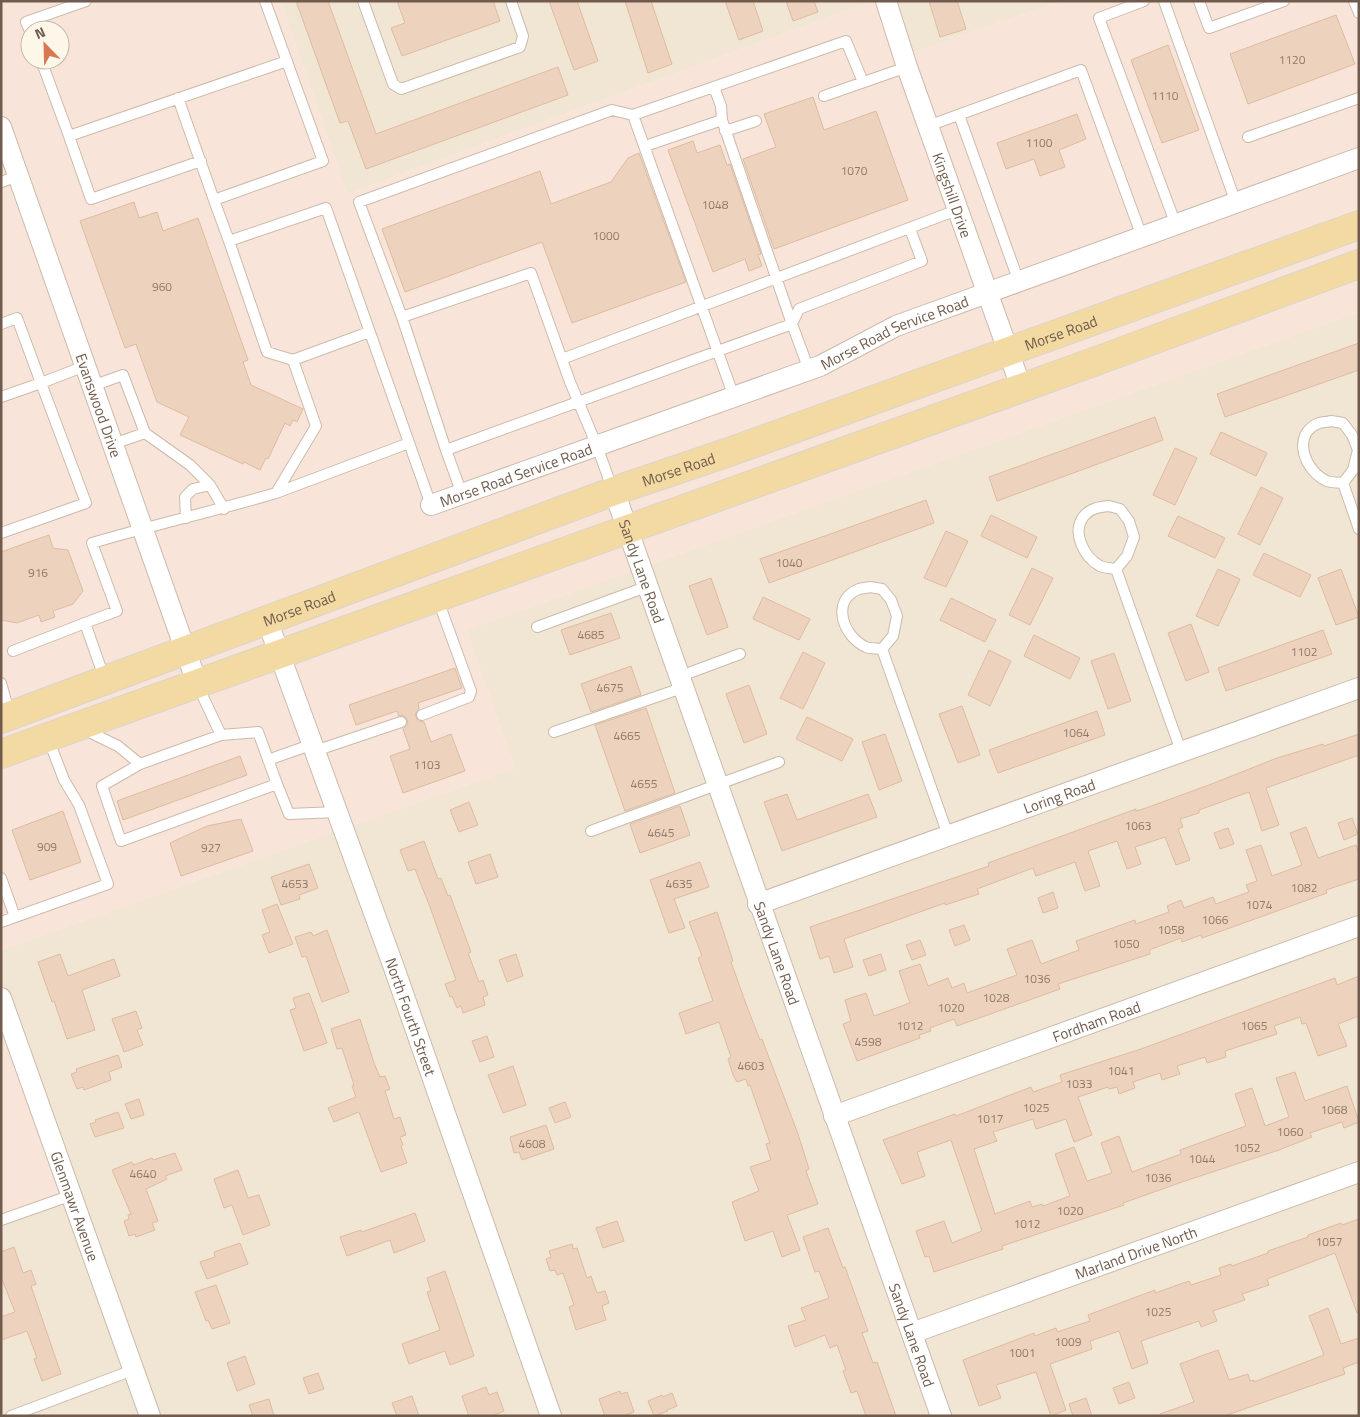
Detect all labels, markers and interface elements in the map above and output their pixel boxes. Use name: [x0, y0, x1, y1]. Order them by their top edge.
north arrow: [20, 20, 70, 70]
text: N: [31, 21, 48, 44]
house number: 1120: [1279, 50, 1306, 69]
house number: 1110: [1152, 86, 1179, 105]
house number: 1100: [1026, 133, 1053, 152]
street label: Kingshill Drive: [927, 149, 978, 241]
house number: 1070: [841, 161, 868, 180]
house number: 1048: [702, 195, 729, 214]
house number: 1000: [593, 226, 620, 245]
house number: 960: [152, 277, 172, 296]
street label: Morse Road Service Road: [816, 289, 972, 375]
street label: Morse Road: [1021, 309, 1100, 356]
street label: Evanswood Drive: [70, 350, 128, 460]
street label: Morse Road Service Road: [436, 437, 595, 513]
street label: Morse Road: [639, 446, 718, 492]
street label: Sandy Lane Road: [613, 516, 671, 626]
house number: 1040: [776, 553, 803, 572]
house number: 916: [28, 563, 48, 582]
street label: Morse Road: [259, 584, 339, 632]
house number: 4685: [578, 625, 605, 644]
house number: 1102: [1291, 642, 1317, 661]
house number: 4675: [597, 678, 624, 697]
house number: 1064: [1063, 723, 1090, 742]
house number: 4665: [614, 726, 641, 745]
house number: 1103: [414, 755, 440, 774]
street label: Loring Road: [1020, 772, 1098, 819]
house number: 4655: [631, 774, 658, 793]
house number: 1063: [1125, 816, 1151, 835]
house number: 4645: [648, 823, 675, 842]
house number: 909: [37, 837, 57, 856]
house number: 927: [201, 838, 221, 857]
house number: 4653: [282, 874, 308, 893]
house number: 4635: [666, 874, 693, 893]
house number: 1082: [1291, 878, 1317, 897]
house number: 1074: [1246, 895, 1273, 914]
street label: Sandy Lane Road: [748, 898, 806, 1008]
house number: 1066: [1202, 910, 1229, 929]
house number: 1058: [1158, 920, 1185, 939]
house number: 1050: [1113, 934, 1140, 953]
street label: North Fourth Street: [380, 954, 443, 1080]
house number: 1036: [1024, 969, 1051, 988]
house number: 1028: [983, 988, 1010, 1007]
street label: Fordham Road: [1049, 995, 1144, 1048]
house number: 1020: [938, 998, 965, 1017]
house number: 1012: [897, 1016, 923, 1035]
house number: 1065: [1241, 1016, 1268, 1035]
house number: 4598: [855, 1032, 882, 1051]
house number: 4603: [738, 1056, 764, 1075]
house number: 1041: [1108, 1061, 1134, 1080]
house number: 1033: [1066, 1074, 1092, 1093]
house number: 1025: [1023, 1098, 1050, 1117]
house number: 1068: [1321, 1100, 1348, 1119]
house number: 1017: [977, 1109, 1003, 1128]
house number: 1060: [1277, 1122, 1304, 1141]
house number: 4608: [519, 1134, 546, 1153]
house number: 1052: [1234, 1138, 1260, 1157]
street label: Glenmawr Avenue: [45, 1148, 105, 1264]
house number: 1044: [1189, 1149, 1216, 1168]
house number: 4640: [130, 1164, 157, 1183]
house number: 1036: [1145, 1168, 1172, 1187]
house number: 1020: [1057, 1201, 1084, 1220]
house number: 1012: [1014, 1214, 1040, 1233]
street label: Marland Drive North: [1072, 1220, 1200, 1285]
house number: 1057: [1316, 1232, 1342, 1251]
street label: Sandy Lane Road: [883, 1280, 941, 1390]
house number: 1025: [1145, 1302, 1172, 1321]
house number: 1009: [1055, 1332, 1082, 1351]
house number: 1001: [1009, 1343, 1035, 1362]

